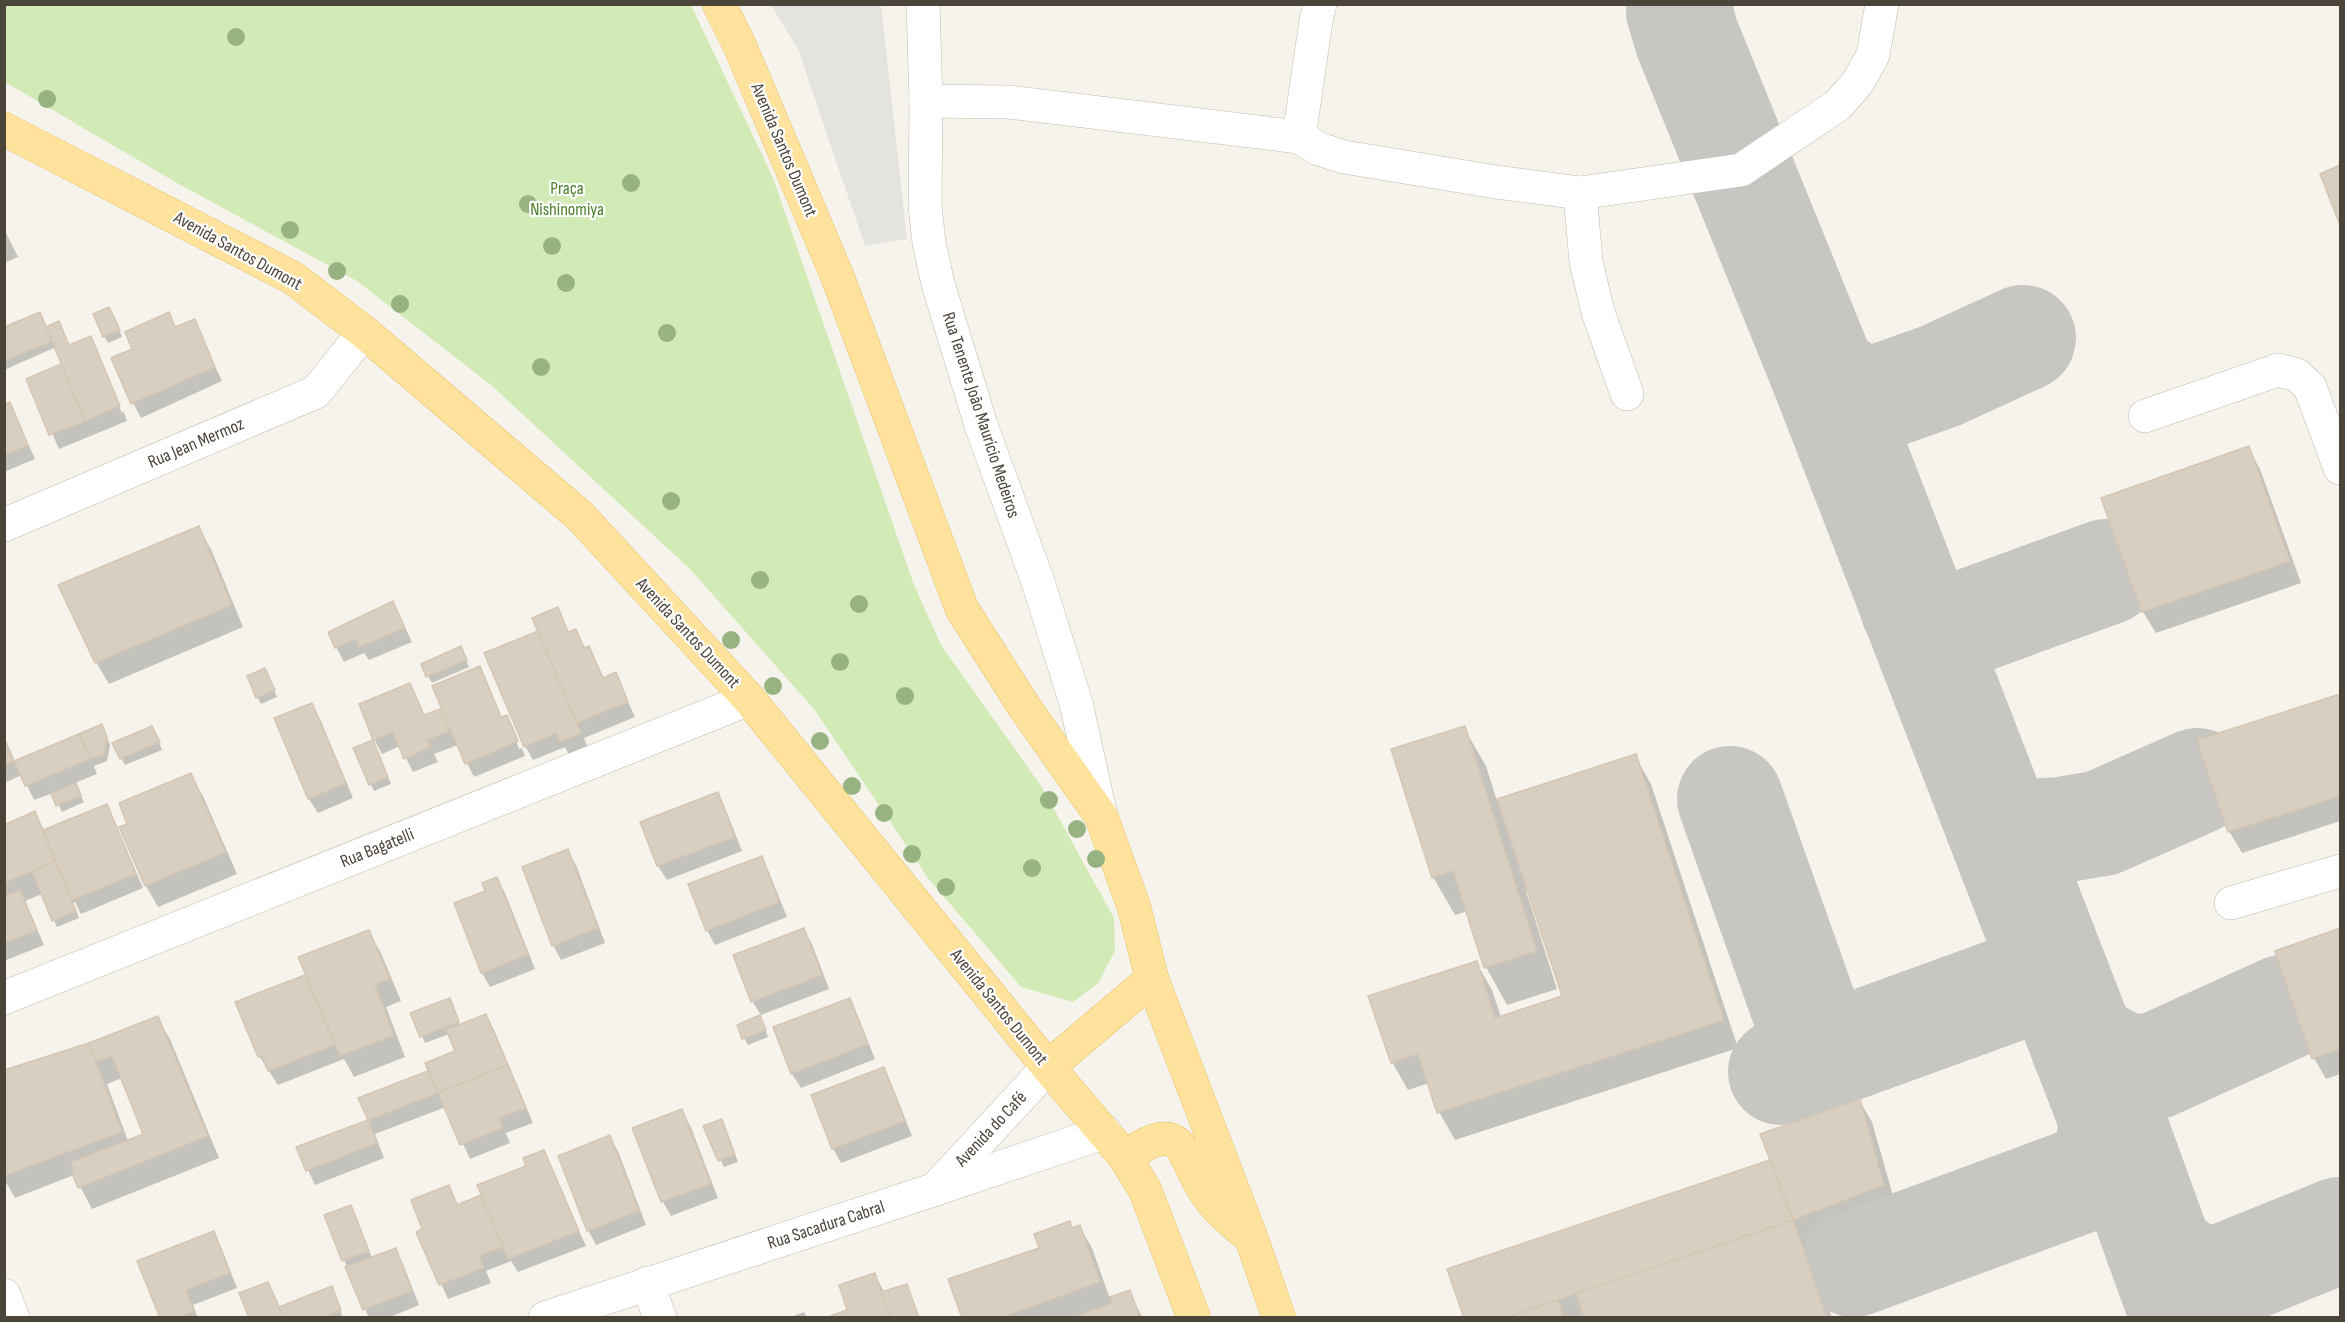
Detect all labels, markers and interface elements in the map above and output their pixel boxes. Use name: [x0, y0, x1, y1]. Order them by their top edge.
street label: Avenida Santos Dumont: [746, 79, 822, 220]
park label: Praça Nishinomiya: [530, 178, 604, 220]
street label: Avenida Santos Dumont: [169, 207, 306, 295]
street label: Rua Tenente João Maurício Medeiros: [938, 310, 1024, 520]
street label: Rua Jean Mermoz: [145, 413, 248, 473]
street label: Avenida Santos Dumont: [631, 573, 745, 693]
street label: Rua Bagatelli: [337, 824, 417, 872]
street label: Avenida Santos Dumont: [945, 944, 1053, 1070]
street label: Avenida do Café: [950, 1087, 1031, 1172]
street label: Rua Sacadura Cabral: [765, 1196, 887, 1254]

